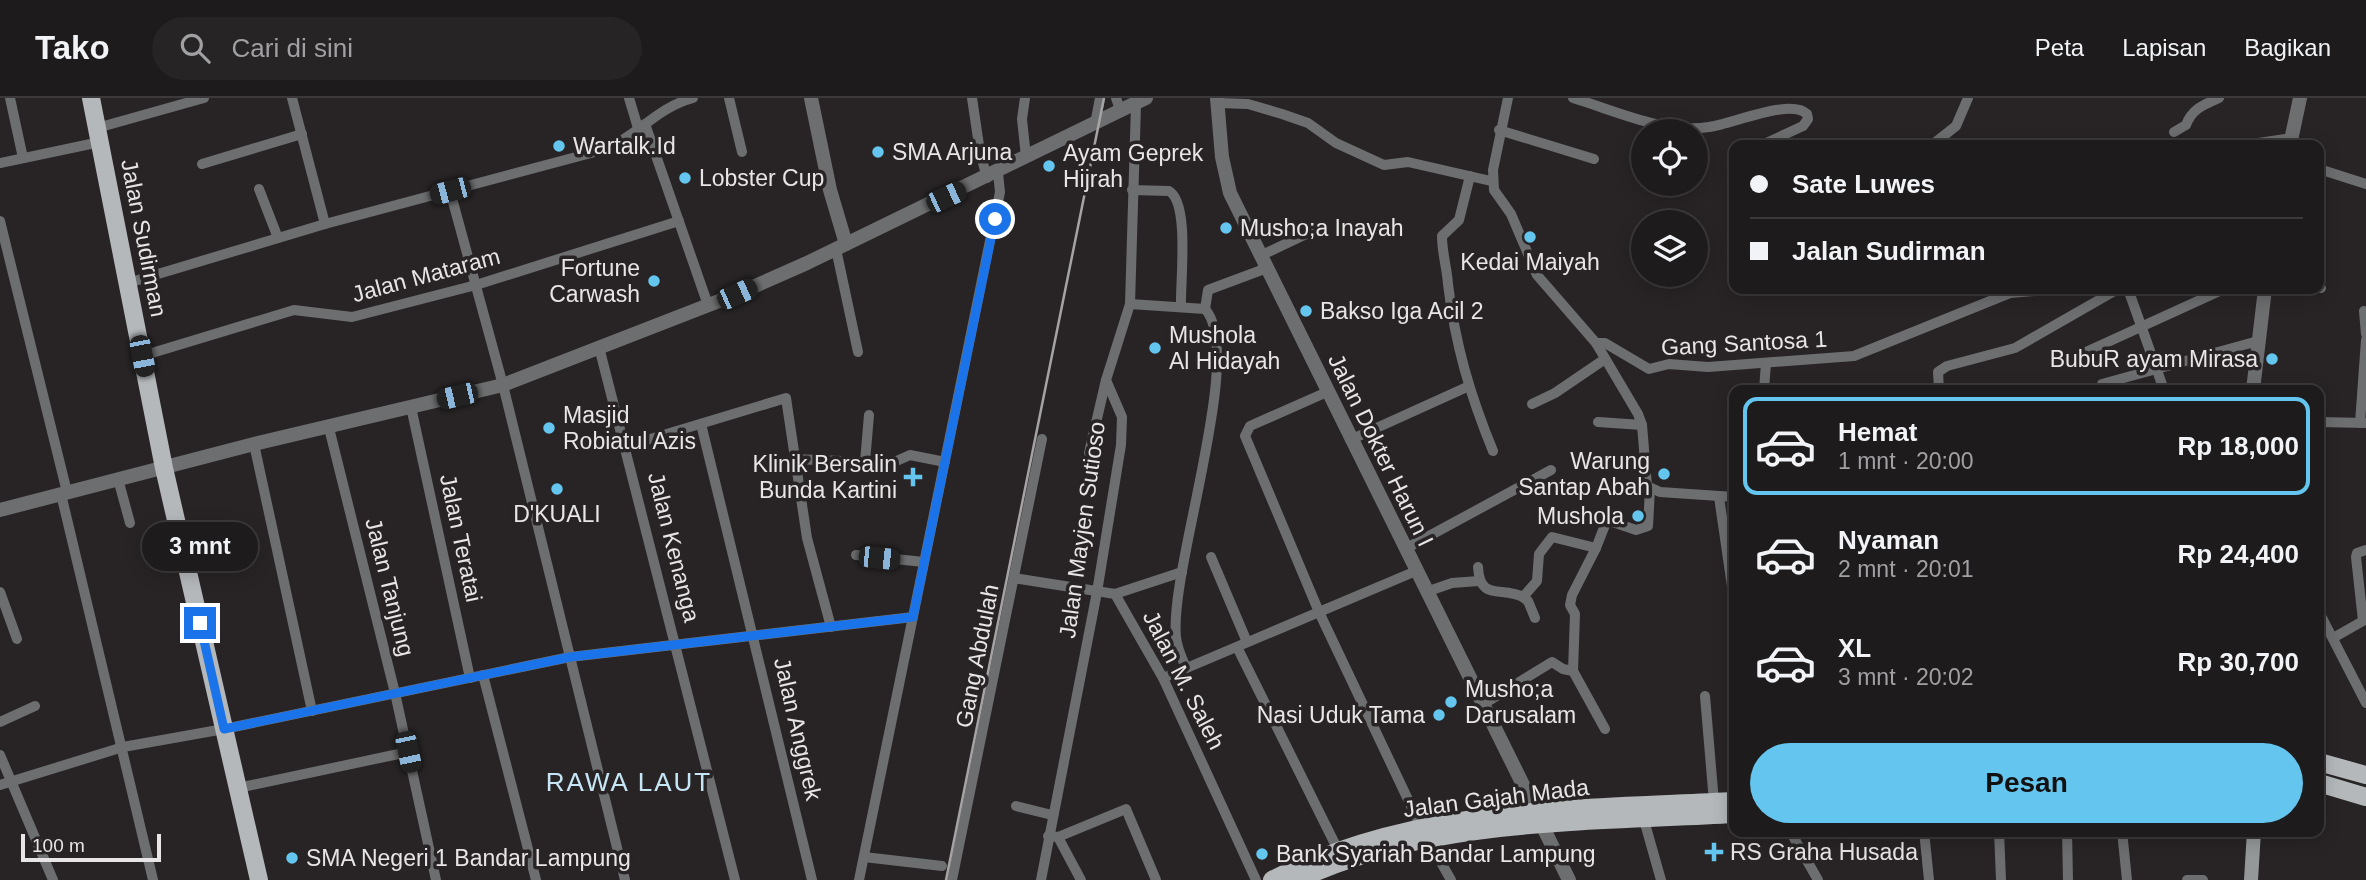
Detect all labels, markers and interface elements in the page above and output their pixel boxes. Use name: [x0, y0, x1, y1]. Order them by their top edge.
search box: [152, 17, 642, 80]
text: Tako: [35, 29, 110, 66]
icon: search: [176, 29, 214, 67]
text: Cari di sini: [232, 33, 353, 63]
text: Peta: [2035, 34, 2084, 61]
text: Lapisan: [2122, 34, 2206, 61]
text: Bagikan: [2244, 34, 2331, 61]
map controls: [1631, 119, 1708, 287]
button: locate: [1631, 119, 1708, 196]
place label: Wartalk.Id: [573, 133, 676, 159]
marker: Wartalk.Id: [551, 138, 567, 154]
place label: SMA Arjuna: [892, 139, 1012, 165]
place label: Ayam Geprek Hijrah: [1063, 140, 1204, 192]
marker: SMA Arjuna: [870, 144, 886, 160]
street label: Jalan Sudirman: [116, 157, 172, 319]
marker: Ayam Geprek Hijrah: [1041, 158, 1057, 174]
place label: Lobster Cup: [699, 165, 824, 191]
text: Sate Luwes: [1792, 169, 1935, 199]
marker: Lobster Cup: [677, 170, 693, 186]
car: [427, 175, 474, 207]
car: [923, 179, 970, 215]
route start: [979, 203, 1011, 235]
button: layers: [1631, 210, 1708, 287]
place label: Musho;a Inayah: [1240, 215, 1404, 241]
marker: Musho;a Inayah: [1218, 220, 1234, 236]
marker: Kedai Maiyah: [1522, 229, 1538, 245]
text: Jalan Sudirman: [1792, 236, 1986, 266]
street label: Jalan Mataram: [349, 243, 503, 307]
place label: Kedai Maiyah: [1460, 249, 1600, 275]
place label: Fortune Carwash: [549, 255, 640, 307]
marker: Fortune Carwash: [646, 273, 662, 289]
car: [714, 276, 761, 312]
place label: Bakso Iga Acil 2: [1320, 298, 1484, 324]
marker: Bakso Iga Acil 2: [1298, 303, 1314, 319]
place label: Mushola Al Hidayah: [1169, 322, 1280, 374]
street label: Gang Santosa 1: [1660, 326, 1828, 360]
car: [128, 333, 157, 379]
marker: Mushola Al Hidayah: [1147, 340, 1163, 356]
place label: BubuR ayam Mirasa: [2050, 346, 2258, 372]
street label: Jalan Dokter Harun I: [1323, 350, 1439, 550]
marker: BubuR ayam Mirasa: [2264, 351, 2280, 367]
car: [435, 381, 480, 411]
place label: Masjid Robiatul Azis: [563, 402, 696, 454]
icon: car: [1754, 415, 1817, 478]
text: Hemat: [1838, 417, 1917, 447]
marker: Masjid Robiatul Azis: [541, 420, 557, 436]
street label: Jalan Mayjen Sutioso: [1054, 420, 1110, 640]
text: Rp 18,000: [2178, 431, 2299, 461]
place label: Warung Santap Abah: [1518, 448, 1650, 500]
text: 1 mnt · 20:00: [1838, 448, 1974, 474]
place label: Klinik Bersalin Bunda Kartini: [753, 451, 897, 503]
marker: Warung Santap Abah: [1656, 466, 1672, 482]
marker: Klinik Bersalin Bunda Kartini: [903, 467, 923, 487]
street label: Jalan Kenanga: [643, 469, 705, 625]
street label: Jalan Teratai: [435, 472, 487, 604]
marker: D'KUALI: [549, 481, 565, 497]
place label: D'KUALI: [513, 501, 601, 527]
place label: Mushola: [1537, 503, 1624, 529]
marker: Mushola: [1630, 508, 1646, 524]
street label: Jalan Tanjung: [360, 515, 420, 659]
callout: 3 mnt: [142, 522, 258, 570]
icon: car: [1754, 523, 1817, 586]
text: Nyaman: [1838, 525, 1939, 555]
text: 3 mnt: [169, 533, 231, 559]
text: Rp 24,400: [2178, 539, 2299, 569]
car: [858, 545, 901, 571]
text: 2 mnt · 20:01: [1838, 556, 1974, 582]
street label: Gang Abdulah: [950, 582, 1004, 730]
street label: Jalan M. Saleh: [1138, 606, 1230, 754]
route end: [184, 607, 216, 639]
icon: car: [1754, 631, 1817, 694]
text: XL: [1838, 633, 1871, 663]
text: Rp 30,700: [2178, 647, 2299, 677]
street label: Jalan Anggrek: [769, 655, 827, 803]
text: 3 mnt · 20:02: [1838, 664, 1974, 690]
place label: Musho;a Darusalam: [1465, 676, 1576, 728]
marker: Musho;a Darusalam: [1443, 694, 1459, 710]
place label: Nasi Uduk Tama: [1257, 702, 1425, 728]
marker: Nasi Uduk Tama: [1431, 707, 1447, 723]
car: [394, 729, 423, 775]
button: Pesan: [1750, 743, 2303, 823]
district label: RAWA LAUT: [546, 767, 712, 797]
street label: Jalan Gajah Mada: [1402, 774, 1590, 822]
scale bar: [21, 831, 161, 863]
text: 100 m: [32, 835, 85, 856]
place label: RS Graha Husada: [1730, 839, 1918, 865]
place label: Bank Syariah Bandar Lampung: [1276, 841, 1596, 867]
marker: RS Graha Husada: [1704, 842, 1724, 862]
place label: SMA Negeri 1 Bandar Lampung: [306, 845, 631, 871]
marker: Bank Syariah Bandar Lampung: [1254, 846, 1270, 862]
marker: SMA Negeri 1 Bandar Lampung: [284, 850, 300, 866]

